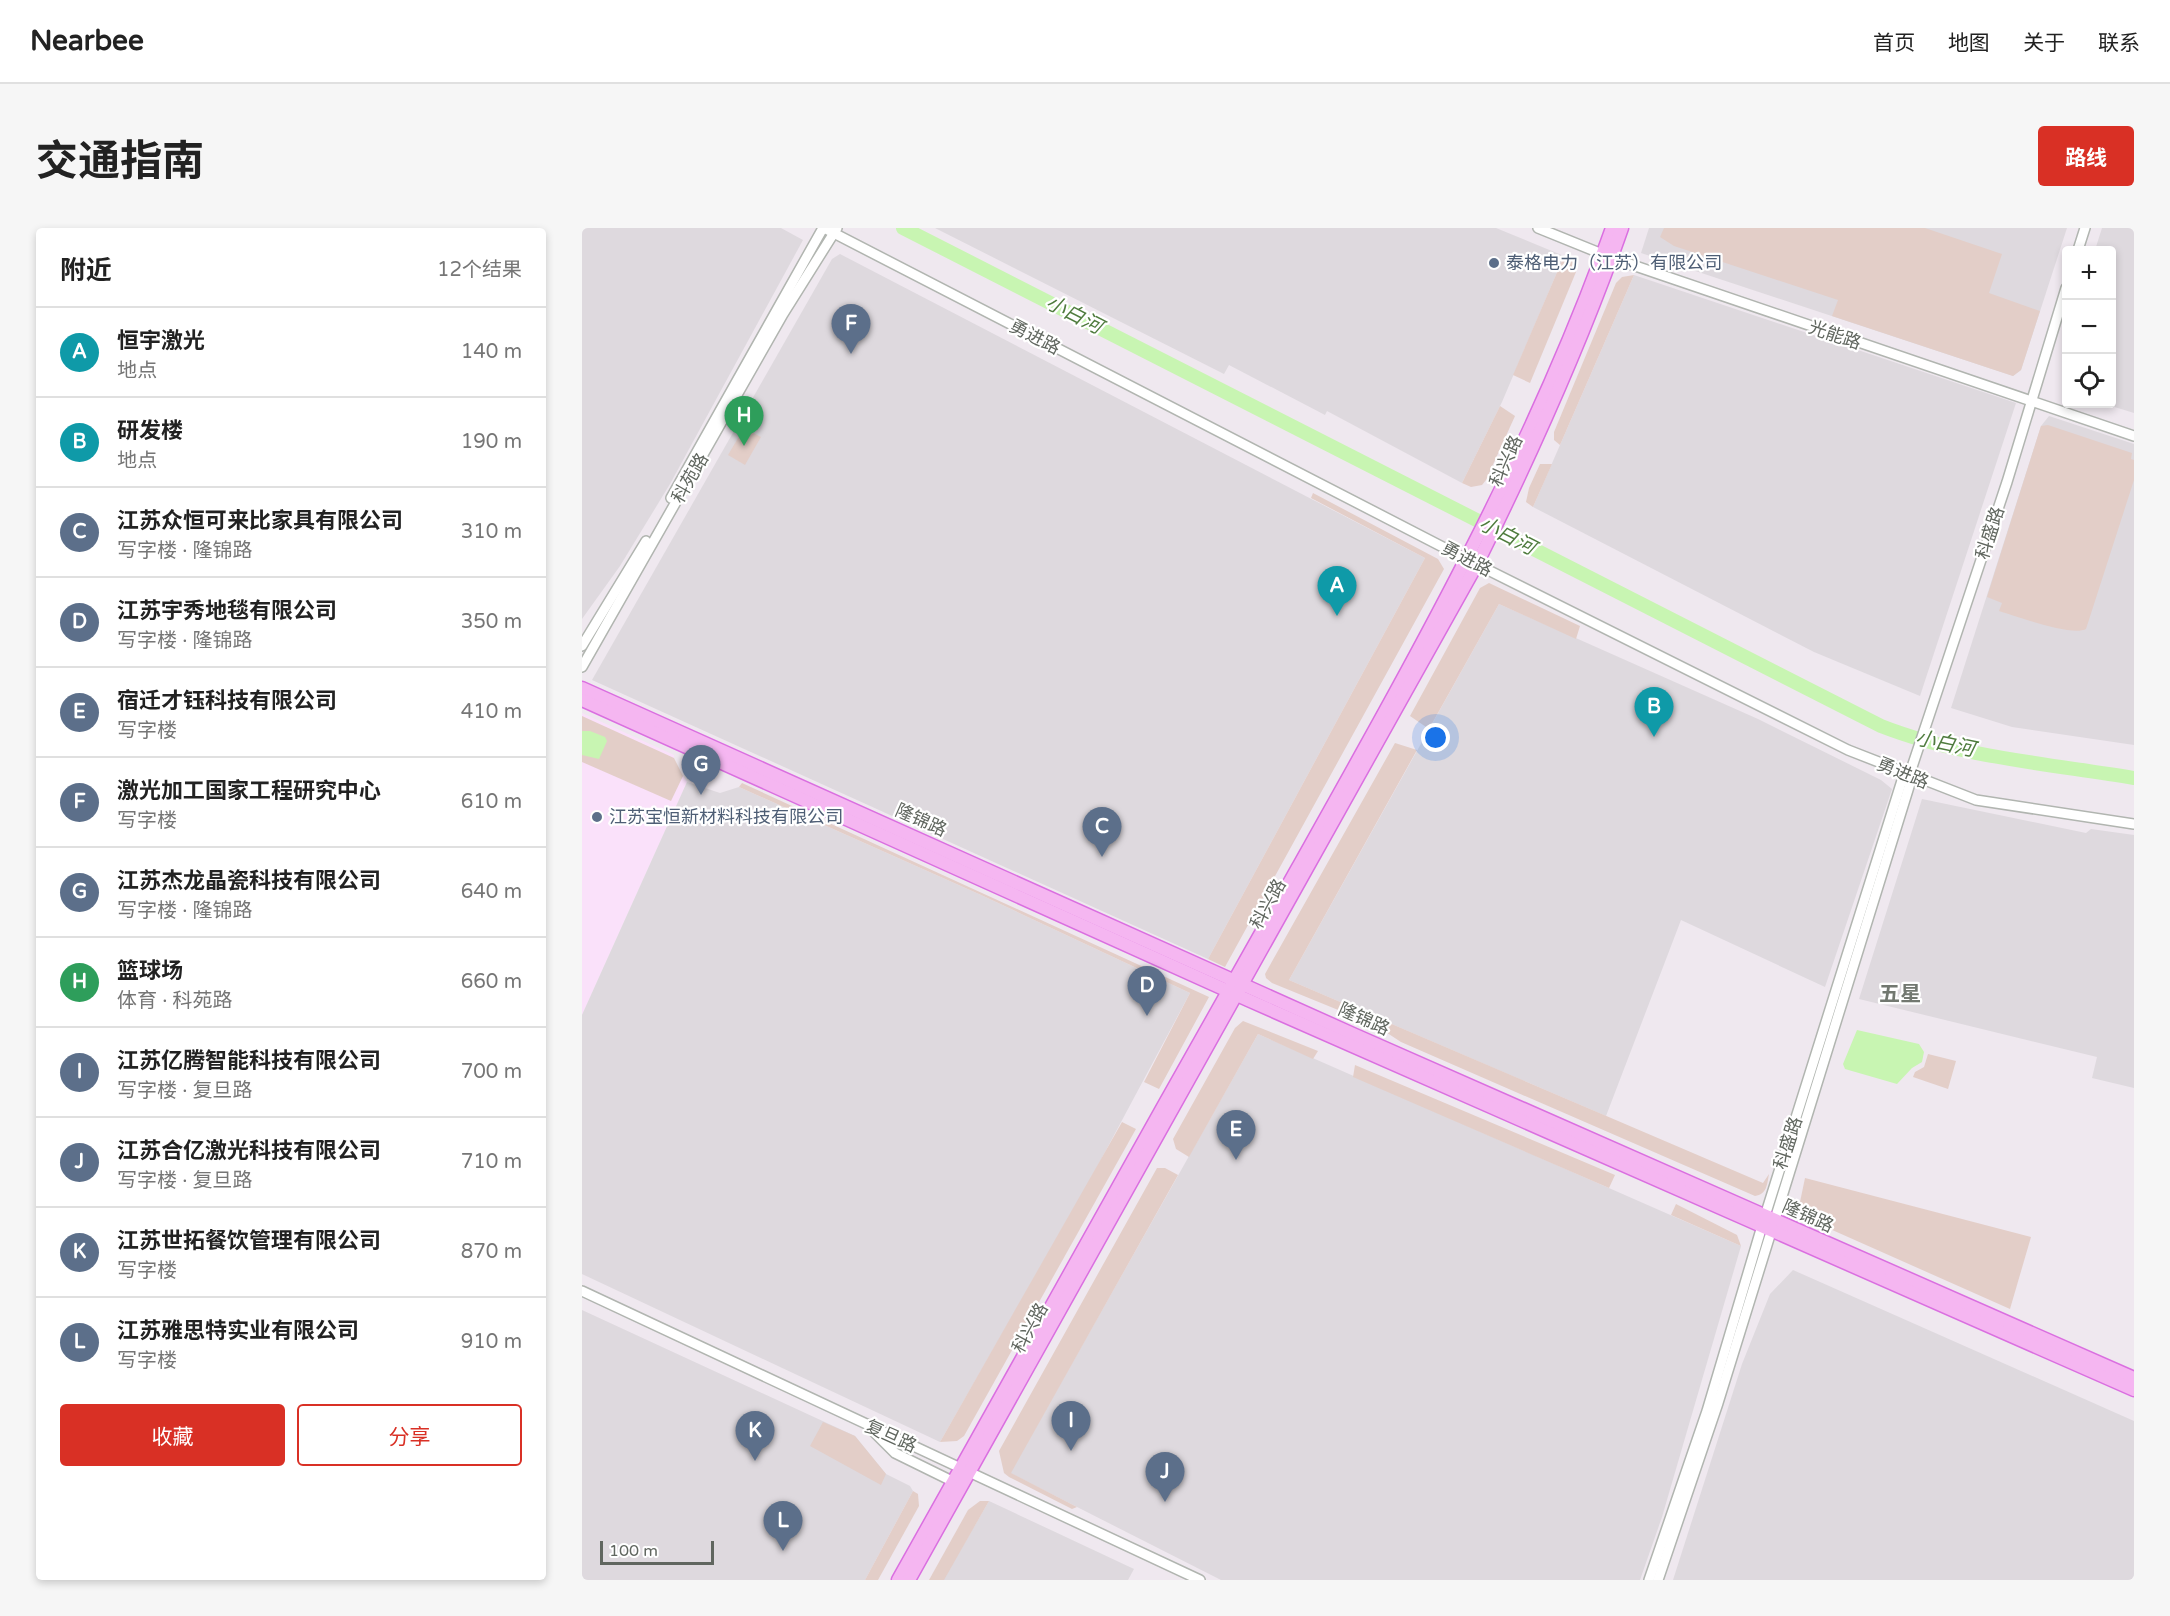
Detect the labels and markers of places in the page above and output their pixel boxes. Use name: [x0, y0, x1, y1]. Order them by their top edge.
place label: 泰格电力（江苏）有限公司: [1506, 252, 1722, 274]
marker: 泰格电力（江苏）有限公司: [1487, 256, 1501, 270]
pin: F: [832, 304, 870, 354]
pin: H: [724, 396, 764, 446]
pin: A: [1318, 566, 1356, 616]
pin: B: [1634, 688, 1674, 737]
pin: G: [682, 746, 720, 795]
place label: 江苏宝恒新材料科技有限公司: [609, 806, 843, 828]
pin: C: [1082, 808, 1122, 857]
marker: 江苏宝恒新材料科技有限公司: [590, 810, 604, 824]
pin: D: [1128, 966, 1166, 1016]
pin: E: [1216, 1110, 1256, 1160]
pin: I: [1052, 1402, 1090, 1451]
pin: K: [736, 1412, 774, 1461]
pin: J: [1146, 1452, 1184, 1502]
pin: L: [764, 1502, 802, 1551]

